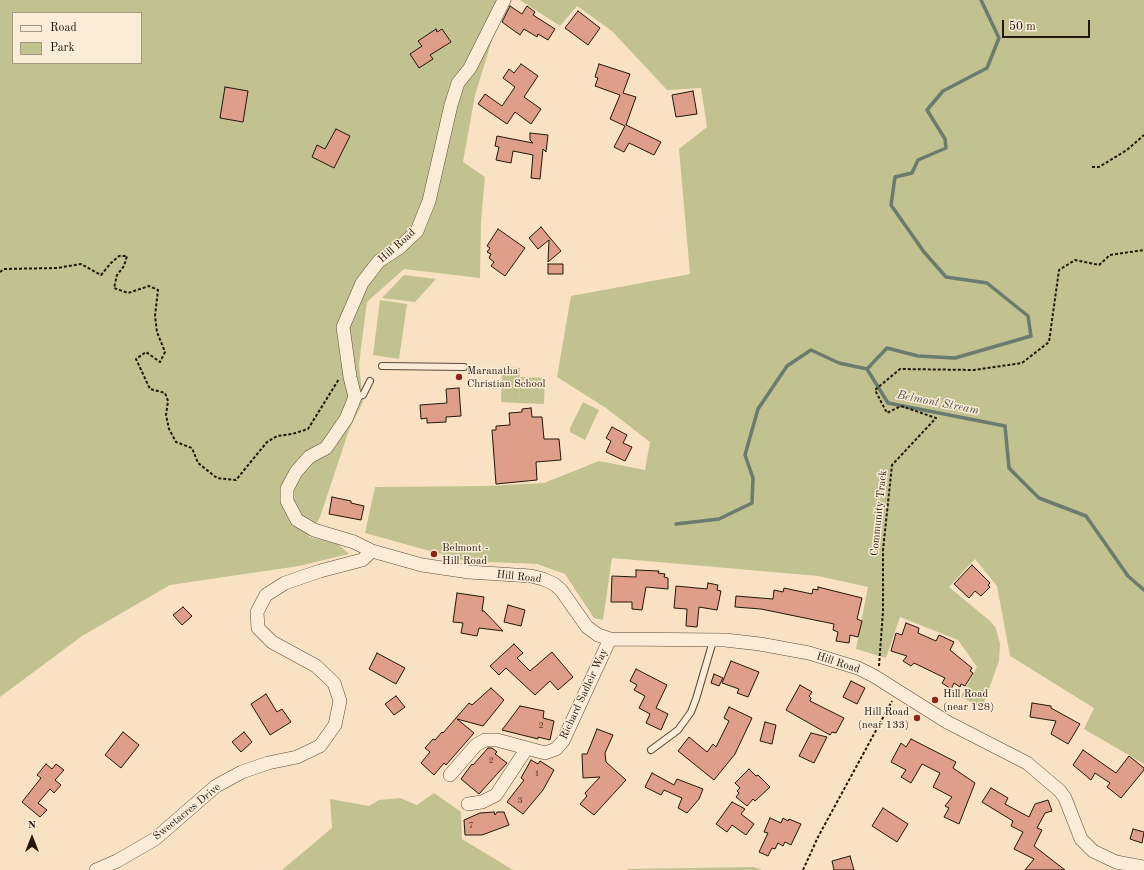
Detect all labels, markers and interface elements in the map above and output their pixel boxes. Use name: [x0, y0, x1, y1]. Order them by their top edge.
legend: [12, 12, 142, 64]
scale bar: [1004, 12, 1092, 38]
text: 50 m: [1009, 21, 1036, 33]
text: Road: [50, 22, 77, 34]
text: Park: [50, 42, 75, 54]
street label: Hill Road: [376, 226, 418, 266]
place label: Maranatha Christian School: [467, 364, 545, 390]
marker: Maranatha Christian School: [454, 372, 464, 382]
water label: Belmont Stream: [896, 388, 980, 418]
street label: Community Track: [868, 469, 890, 557]
place label: Belmont - Hill Road: [442, 541, 489, 567]
marker: Belmont - Hill Road: [429, 549, 439, 559]
street label: Hill Road: [496, 568, 542, 586]
street label: Richard Sadleir Way: [557, 646, 611, 742]
street label: Hill Road: [814, 650, 862, 676]
place label: Hill Road (near 128): [943, 687, 994, 713]
marker: Hill Road (near 128): [930, 695, 940, 705]
place label: Hill Road (near 133): [858, 705, 909, 731]
marker: Hill Road (near 133): [912, 713, 922, 723]
house number: 2: [538, 721, 544, 731]
house number: 2: [488, 756, 494, 766]
house number: 1: [534, 769, 540, 779]
street label: Sweetacres Drive: [151, 781, 223, 843]
house number: 3: [517, 796, 523, 806]
north arrow: [12, 818, 52, 858]
text: N: [28, 820, 36, 831]
house number: 7: [468, 821, 474, 831]

